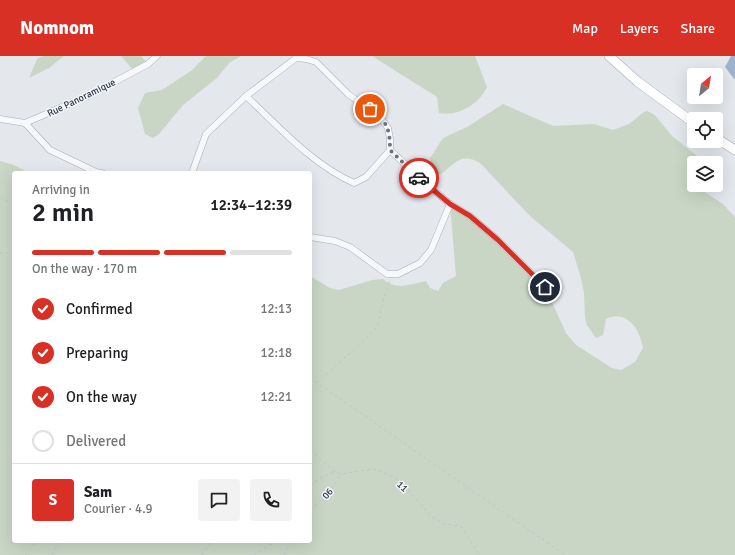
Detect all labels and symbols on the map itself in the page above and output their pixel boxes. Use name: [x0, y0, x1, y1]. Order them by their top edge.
north arrow: [687, 68, 723, 104]
street label: Rue Panoramique: [45, 76, 118, 120]
pin: [353, 92, 387, 126]
courier: [399, 158, 439, 198]
pin: [528, 270, 562, 304]
street label: 11: [394, 479, 410, 495]
street label: 06: [320, 486, 336, 502]

